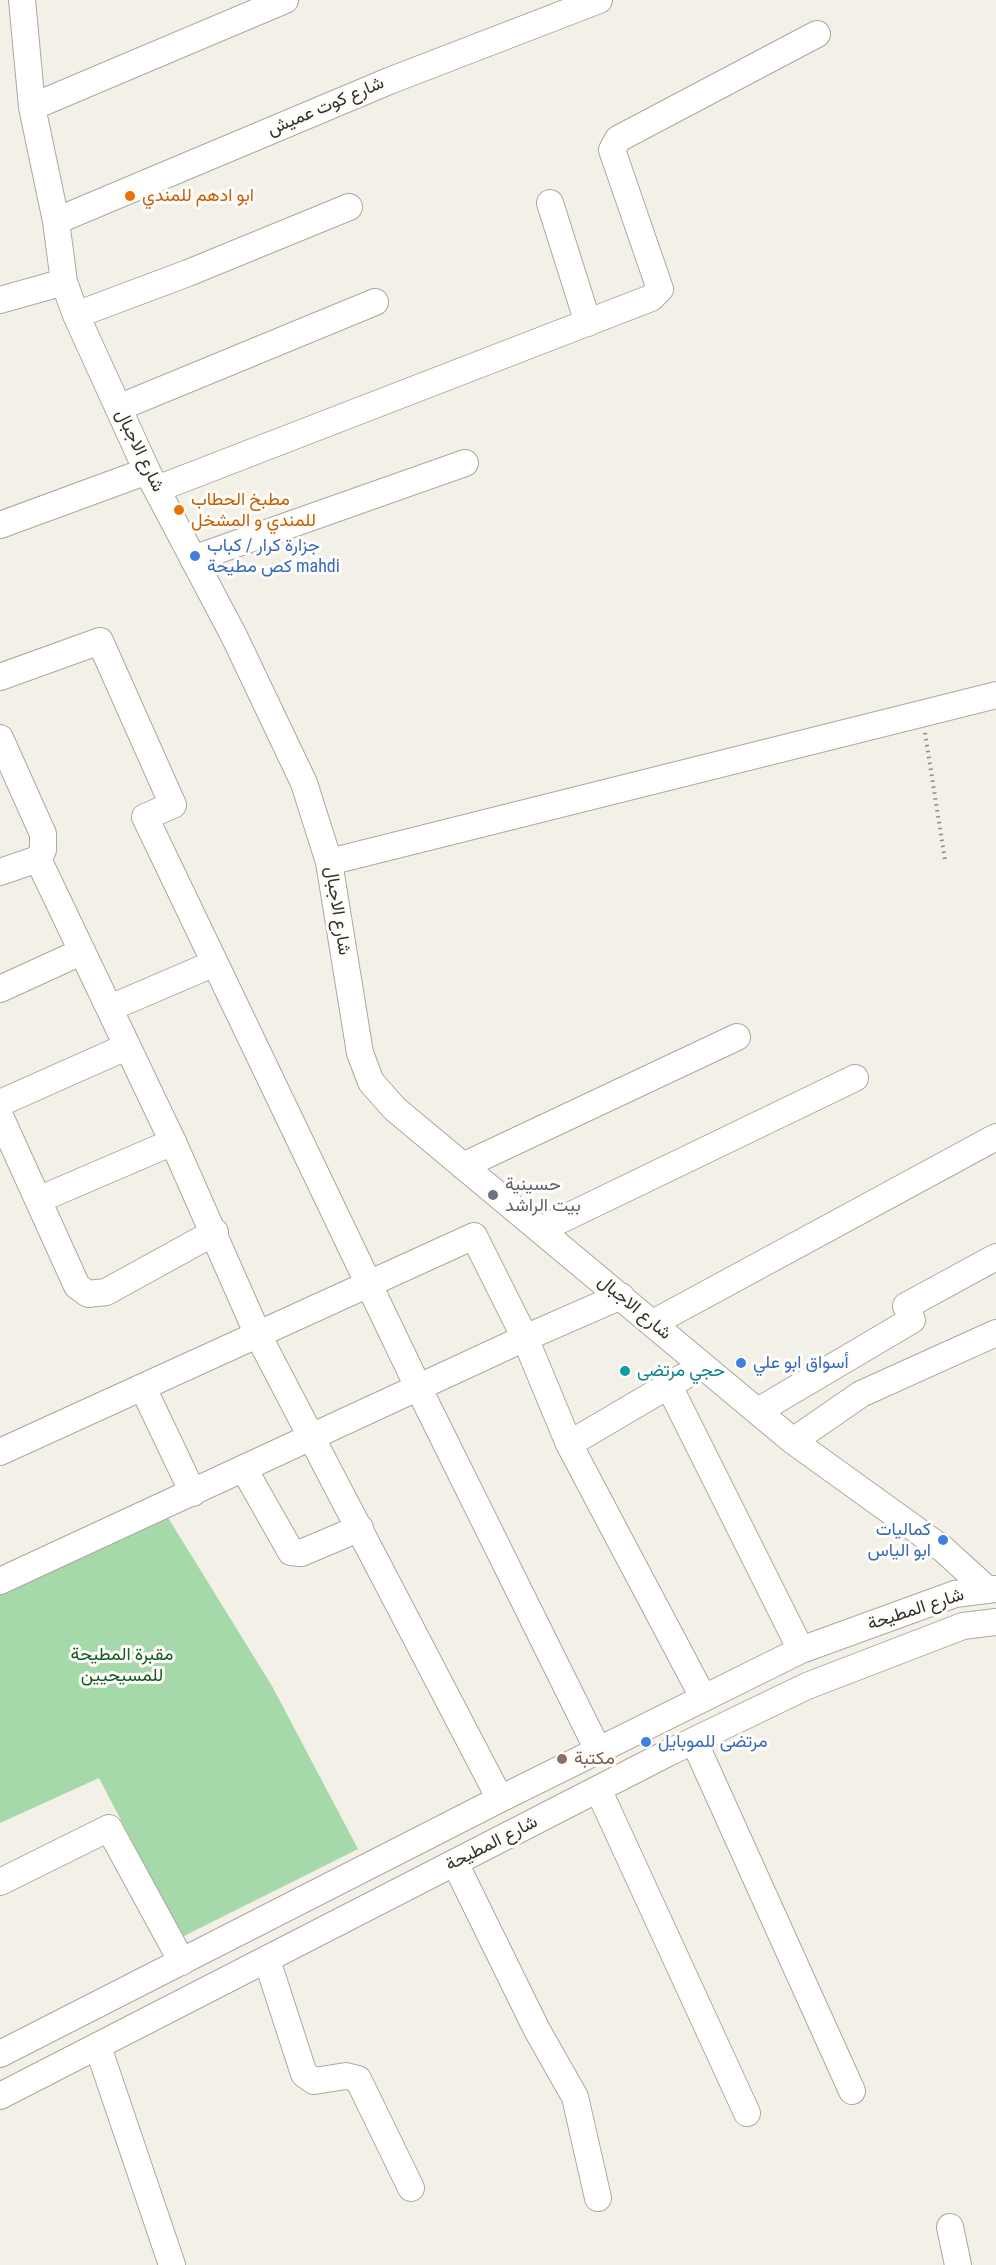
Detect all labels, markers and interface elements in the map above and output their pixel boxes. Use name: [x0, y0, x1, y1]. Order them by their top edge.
street label: شارع كوت عميش: [264, 73, 388, 141]
place label: ابو ادهم للمندي: [142, 185, 254, 207]
marker: ابو ادهم للمندي: [123, 189, 137, 203]
street label: شارع الاجبال: [110, 406, 168, 496]
place label: مطبخ الحطاب للمندي و المشخل: [191, 489, 316, 532]
marker: مطبخ الحطاب للمندي و المشخل: [172, 503, 186, 517]
place label: جزارة كرار / كباب كص مطيحة mahdi: [207, 535, 340, 578]
marker: جزارة كرار / كباب كص مطيحة mahdi: [188, 549, 202, 563]
street label: شارع الاجبال: [319, 865, 355, 957]
place label: حسينية بيت الراشد: [505, 1174, 581, 1216]
marker: حسينية بيت الراشد: [486, 1188, 500, 1202]
street label: شارع الاجبال: [593, 1271, 675, 1345]
place label: أسواق ابو علي: [753, 1352, 849, 1374]
marker: أسواق ابو علي: [734, 1356, 748, 1370]
place label: حجي مرتضى: [637, 1360, 725, 1382]
marker: حجي مرتضى: [618, 1364, 632, 1378]
place label: كماليات ابو الياس: [868, 1519, 931, 1562]
marker: كماليات ابو الياس: [936, 1533, 950, 1547]
street label: شارع المطيحة: [865, 1584, 967, 1636]
park label: مقبرة المطيحة للمسيحيين: [71, 1644, 173, 1686]
place label: مرتضى للموبايل: [658, 1731, 768, 1753]
marker: مرتضى للموبايل: [639, 1735, 653, 1749]
place label: مكتبة: [574, 1748, 615, 1770]
marker: مكتبة: [555, 1752, 569, 1766]
street label: شارع المطيحة: [442, 1812, 542, 1876]

